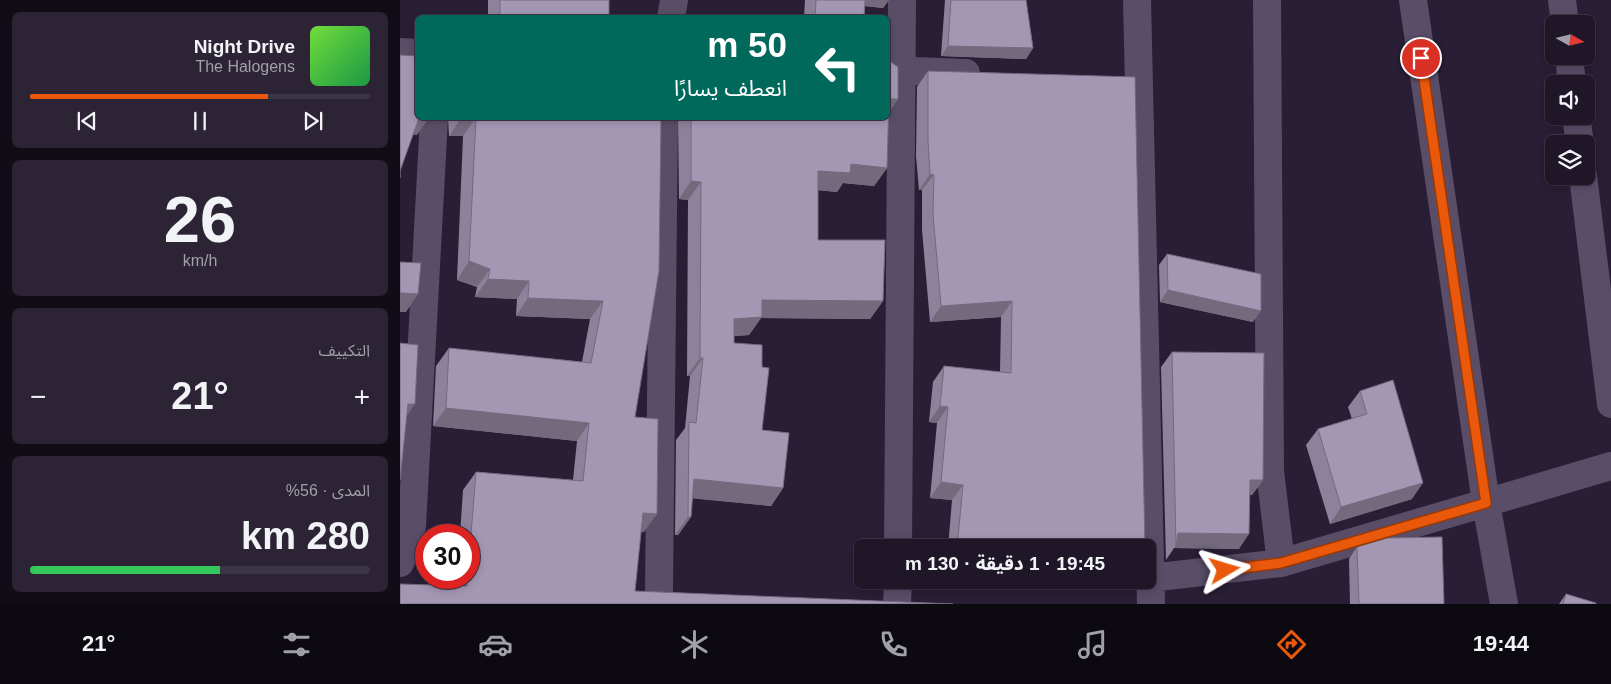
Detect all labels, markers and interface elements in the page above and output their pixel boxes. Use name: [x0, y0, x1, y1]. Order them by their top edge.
north arrow: [1545, 15, 1595, 65]
map controls: [1545, 15, 1595, 185]
text: 50 m: [707, 25, 787, 64]
icon: left: [805, 35, 870, 100]
text: Night Drive: [194, 36, 295, 57]
pin: [1400, 37, 1442, 79]
icon: arrive: [1407, 44, 1435, 72]
text: The Halogens: [195, 58, 295, 75]
button: sound: [1545, 75, 1595, 125]
text: انعطف يسارًا: [674, 76, 787, 101]
icon: previous: [73, 107, 101, 135]
icon: pause: [186, 107, 214, 135]
icon: next: [299, 107, 327, 135]
button: layers: [1545, 135, 1595, 185]
text: 26: [164, 183, 236, 256]
text: km/h: [183, 252, 217, 269]
text: التكييف: [318, 342, 370, 359]
text: 21°: [171, 375, 229, 417]
text: −: [30, 381, 46, 412]
text: +: [354, 381, 370, 412]
text: المدى · 56%: [286, 482, 370, 499]
text: 280 km: [241, 515, 370, 557]
speed limit sign: 30: [415, 524, 480, 589]
position arrow: [1198, 543, 1250, 595]
text: 19:45 · 1 دقيقة · 130 m: [905, 553, 1105, 574]
icon: filters: [279, 627, 314, 662]
icon: car: [478, 627, 513, 662]
icon: climate: [677, 627, 712, 662]
icon: phone: [876, 627, 911, 662]
icon: music: [1075, 627, 1110, 662]
icon: directions: [1274, 627, 1309, 662]
text: 21°: [82, 631, 115, 656]
text: 19:44: [1473, 631, 1529, 656]

